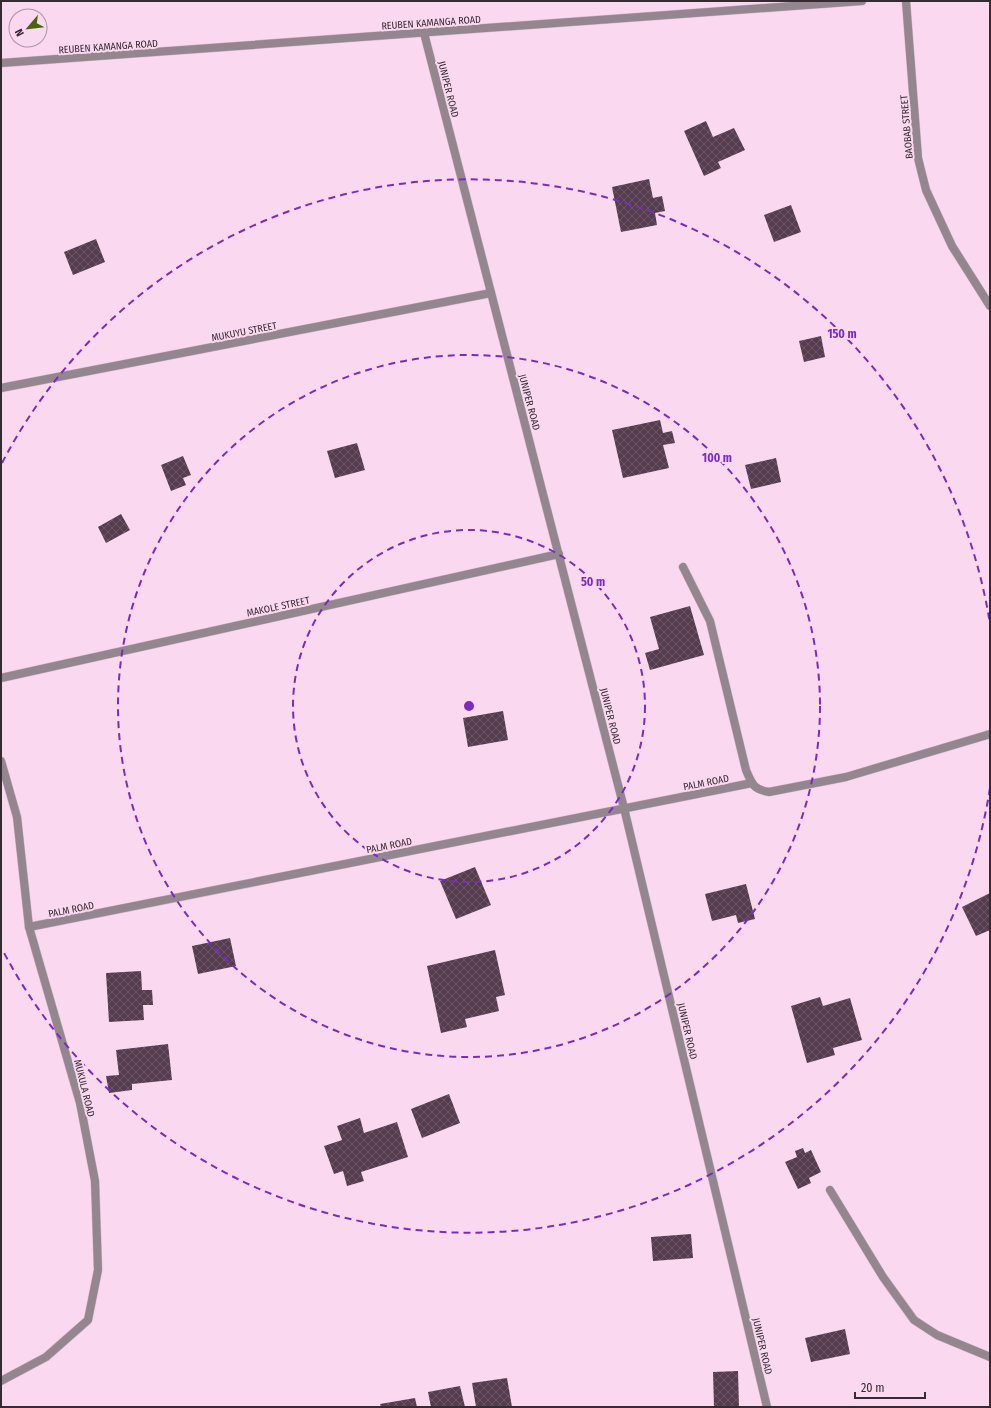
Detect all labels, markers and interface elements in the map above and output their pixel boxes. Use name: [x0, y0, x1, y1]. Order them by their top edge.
north arrow: [8, 8, 48, 48]
street label: REUBEN KAMANGA ROAD: [381, 14, 481, 32]
text: N: [12, 26, 27, 38]
street label: REUBEN KAMANGA ROAD: [58, 38, 158, 56]
street label: JUNIPER ROAD: [435, 60, 461, 119]
street label: BAOBAB STREET: [898, 94, 916, 159]
street label: MUKUYU STREET: [211, 320, 278, 344]
text: 150 m: [827, 327, 857, 341]
street label: JUNIPER ROAD: [516, 373, 542, 432]
text: 100 m: [702, 451, 732, 465]
text: 50 m: [581, 575, 605, 589]
street label: MAKOLE STREET: [246, 594, 311, 620]
street label: JUNIPER ROAD: [597, 687, 623, 746]
centre of rings: [462, 699, 476, 713]
street label: PALM ROAD: [682, 773, 730, 793]
street label: PALM ROAD: [365, 836, 413, 856]
street label: PALM ROAD: [47, 900, 95, 920]
street label: JUNIPER ROAD: [675, 1002, 699, 1061]
street label: MUKULA ROAD: [71, 1058, 97, 1118]
street label: JUNIPER ROAD: [750, 1317, 774, 1376]
scale bar: [855, 1374, 925, 1400]
text: 20 m: [861, 1381, 885, 1395]

